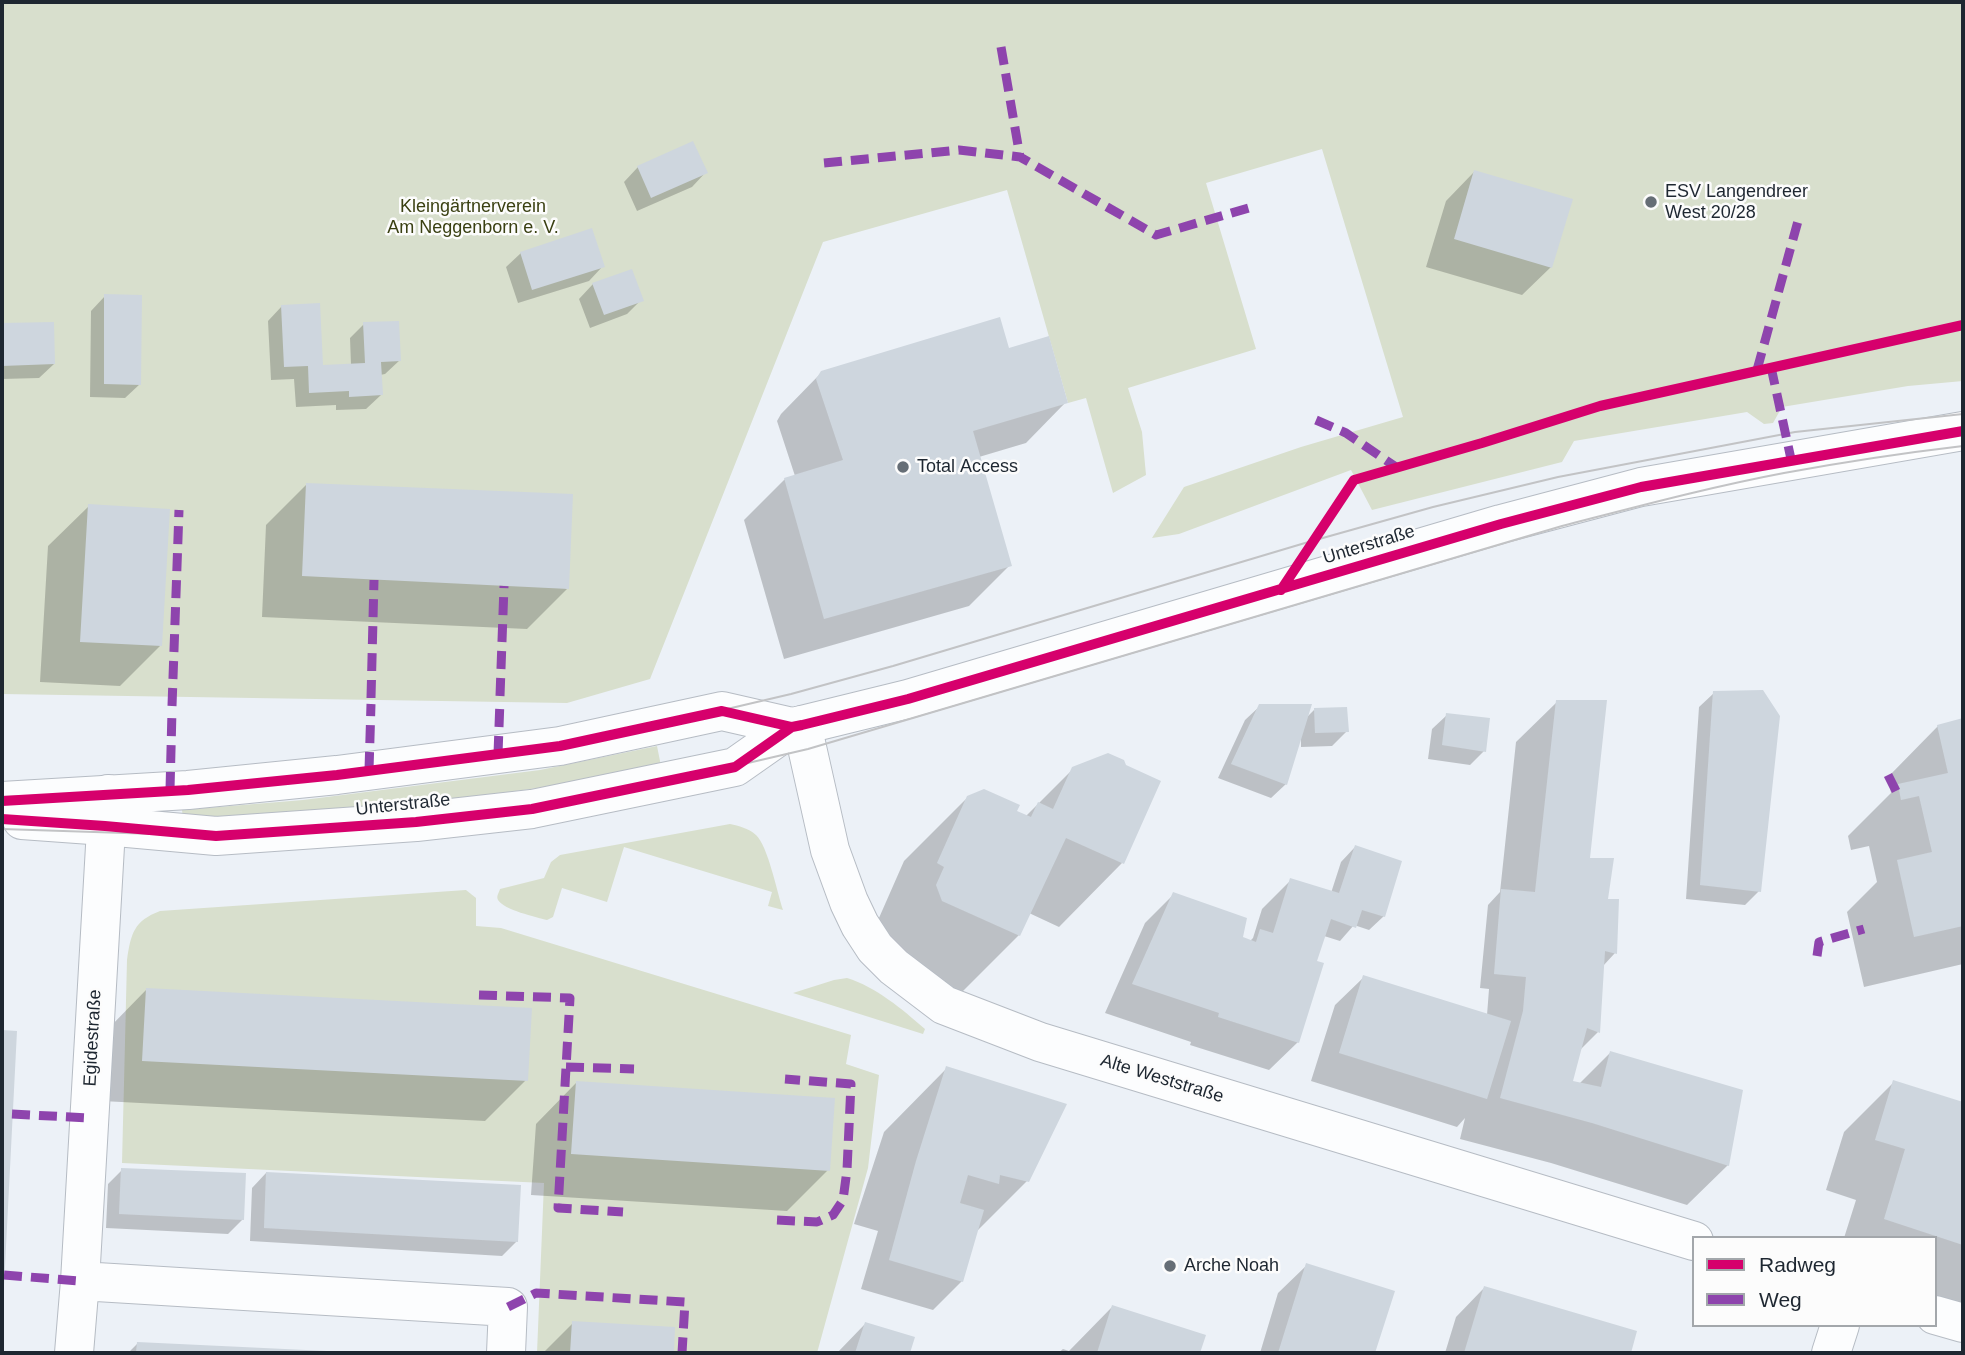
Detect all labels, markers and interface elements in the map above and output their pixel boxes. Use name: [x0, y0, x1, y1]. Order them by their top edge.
place label: ESV Langendreer West 20/28: [1665, 181, 1808, 224]
marker: ESV Langendreer West 20/28: [1643, 194, 1659, 210]
park label: Kleingärtnerverein Am Neggenborn e. V.: [387, 196, 559, 238]
place label: Total Access: [917, 456, 1018, 478]
marker: Total Access: [895, 459, 911, 475]
street label: Unterstraße: [1320, 521, 1418, 569]
street label: Unterstraße: [355, 789, 451, 821]
street label: Egidestraße: [80, 989, 106, 1087]
street label: Alte Weststraße: [1098, 1050, 1226, 1108]
legend: [1692, 1236, 1937, 1327]
text: Radweg: [1759, 1253, 1836, 1276]
place label: Arche Noah: [1184, 1255, 1279, 1277]
marker: Arche Noah: [1162, 1258, 1178, 1274]
text: Weg: [1759, 1288, 1802, 1311]

